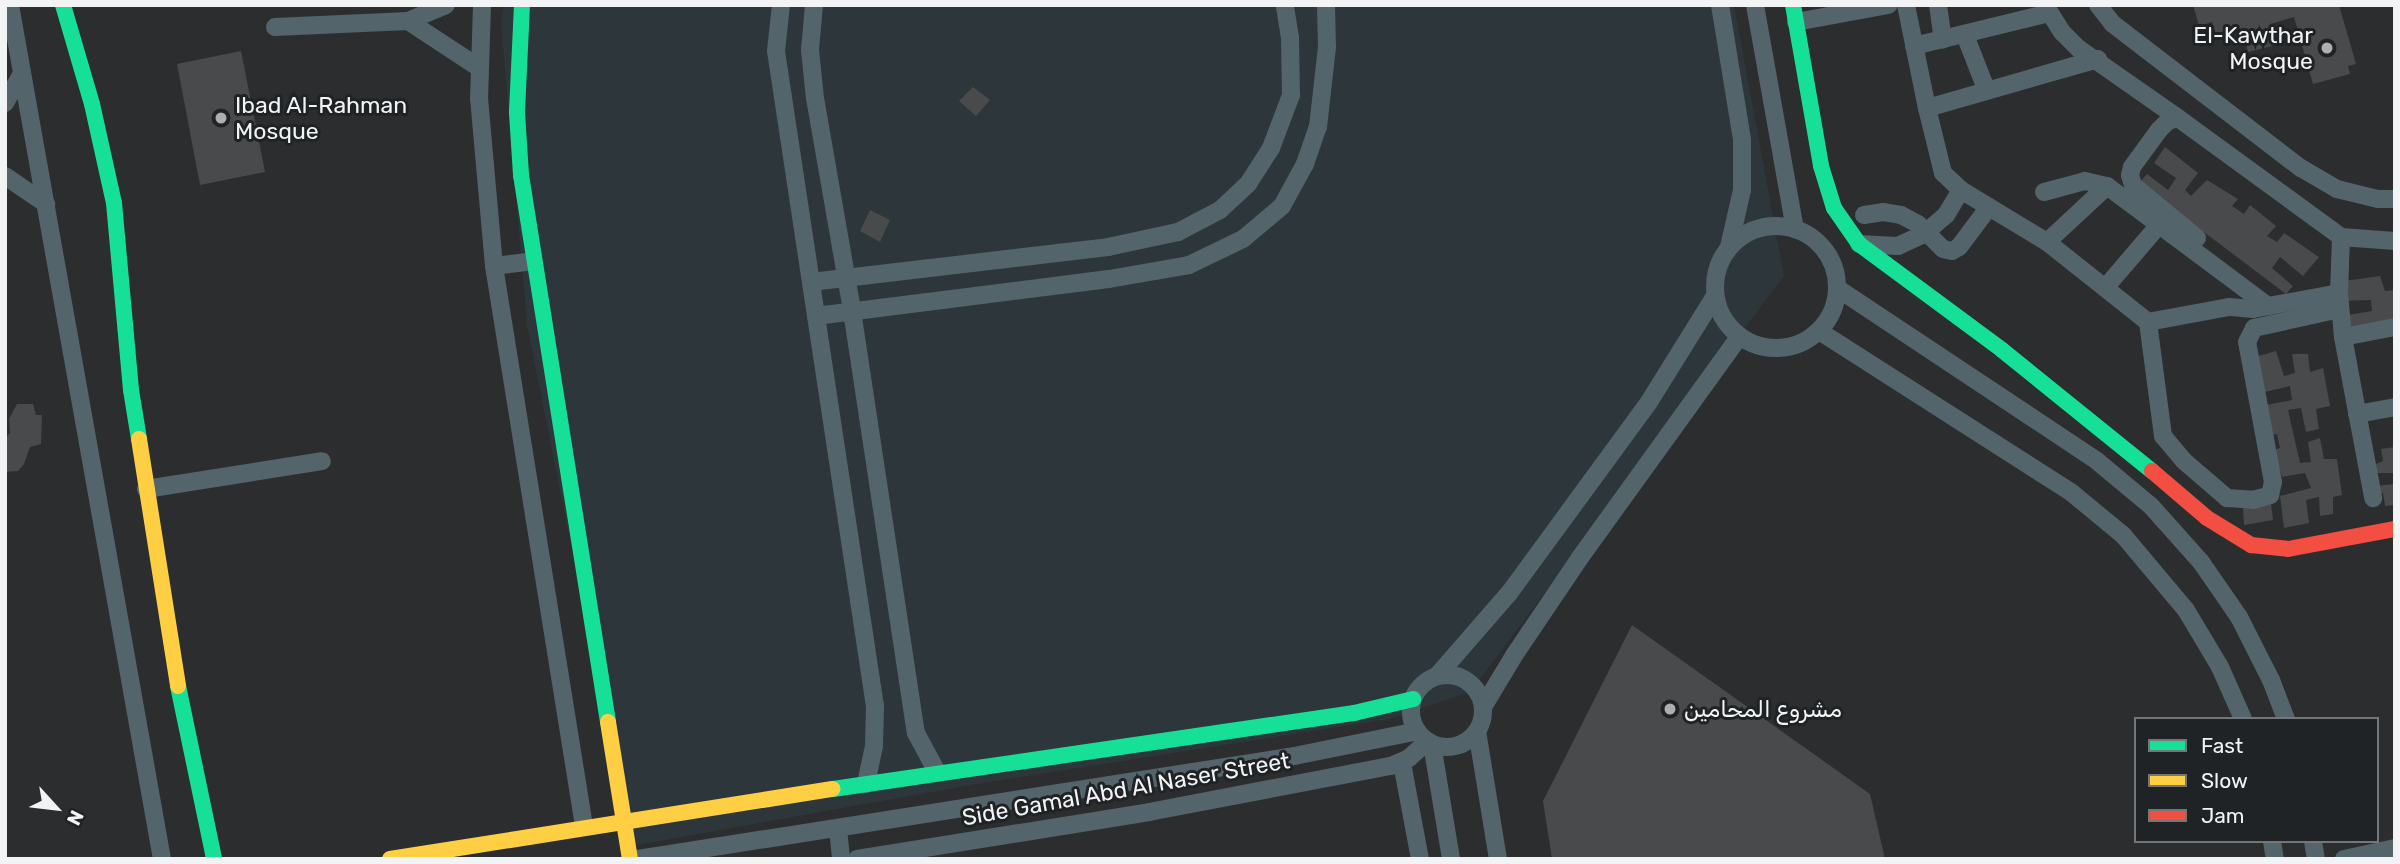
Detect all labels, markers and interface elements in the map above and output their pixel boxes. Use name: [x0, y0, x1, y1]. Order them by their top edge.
place label: El-Kawthar Mosque: [2193, 21, 2313, 75]
marker: El-Kawthar Mosque: [2319, 40, 2335, 56]
place label: Ibad Al-Rahman Mosque: [235, 91, 408, 145]
marker: Ibad Al-Rahman Mosque: [213, 110, 229, 126]
place label: مشروع المحامين: [1684, 695, 1842, 723]
marker: مشروع المحامين: [1662, 701, 1678, 717]
legend: [2134, 717, 2379, 843]
text: Fast: [2201, 733, 2243, 758]
street label: Side Gamal Abd Al Naser Street: [959, 746, 1293, 832]
text: Slow: [2201, 768, 2248, 793]
north arrow: [21, 773, 91, 843]
text: Jam: [2201, 803, 2245, 828]
text: N: [62, 806, 89, 829]

